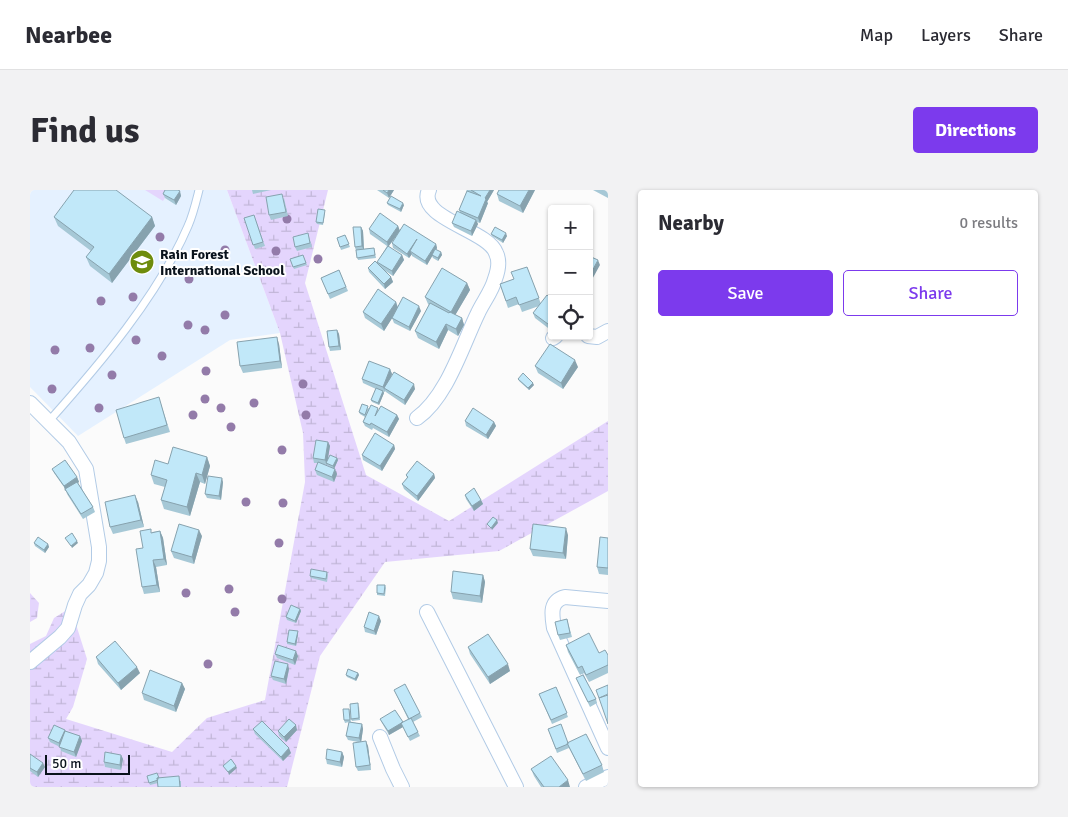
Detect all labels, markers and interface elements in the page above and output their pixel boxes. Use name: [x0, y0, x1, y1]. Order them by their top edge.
text: Nearbee: [25, 20, 112, 50]
text: Map: [860, 24, 893, 46]
text: Layers: [921, 24, 971, 46]
text: Share: [999, 24, 1043, 46]
button: Directions: [913, 107, 1038, 153]
text: Find us: [30, 109, 140, 152]
map controls: [548, 205, 593, 340]
button: +: [548, 205, 593, 250]
text: Nearby: [658, 210, 724, 236]
text: 0 results: [959, 213, 1018, 233]
place label: Rain Forest International School: [160, 246, 285, 279]
school or university icon: Rain Forest International School: [129, 249, 155, 275]
button: −: [548, 250, 593, 295]
button: Save: [658, 270, 833, 316]
button: Share: [843, 270, 1018, 316]
button: locate: [548, 295, 593, 340]
scale bar: [45, 752, 130, 775]
text: 50 m: [52, 755, 81, 772]

